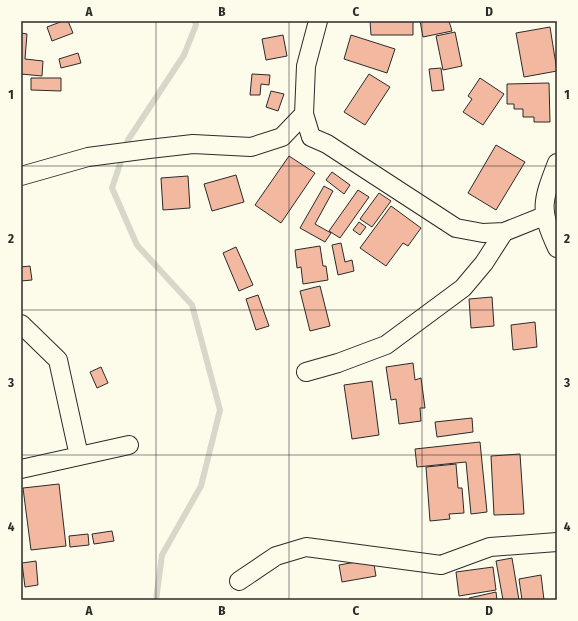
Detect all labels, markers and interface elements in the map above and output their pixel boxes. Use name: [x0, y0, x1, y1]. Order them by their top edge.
text: A: [84, 4, 93, 19]
text: B: [218, 4, 226, 19]
text: C: [353, 4, 360, 19]
text: D: [485, 4, 493, 19]
text: 1: [8, 87, 14, 102]
text: 1: [564, 87, 570, 102]
text: 2: [7, 231, 14, 246]
text: 2: [563, 231, 570, 246]
text: 3: [7, 375, 14, 390]
text: 3: [563, 375, 570, 390]
text: 4: [8, 519, 15, 534]
text: 4: [564, 519, 571, 534]
text: A: [84, 603, 93, 618]
text: B: [218, 603, 226, 618]
text: C: [353, 603, 360, 618]
text: D: [485, 603, 493, 618]

